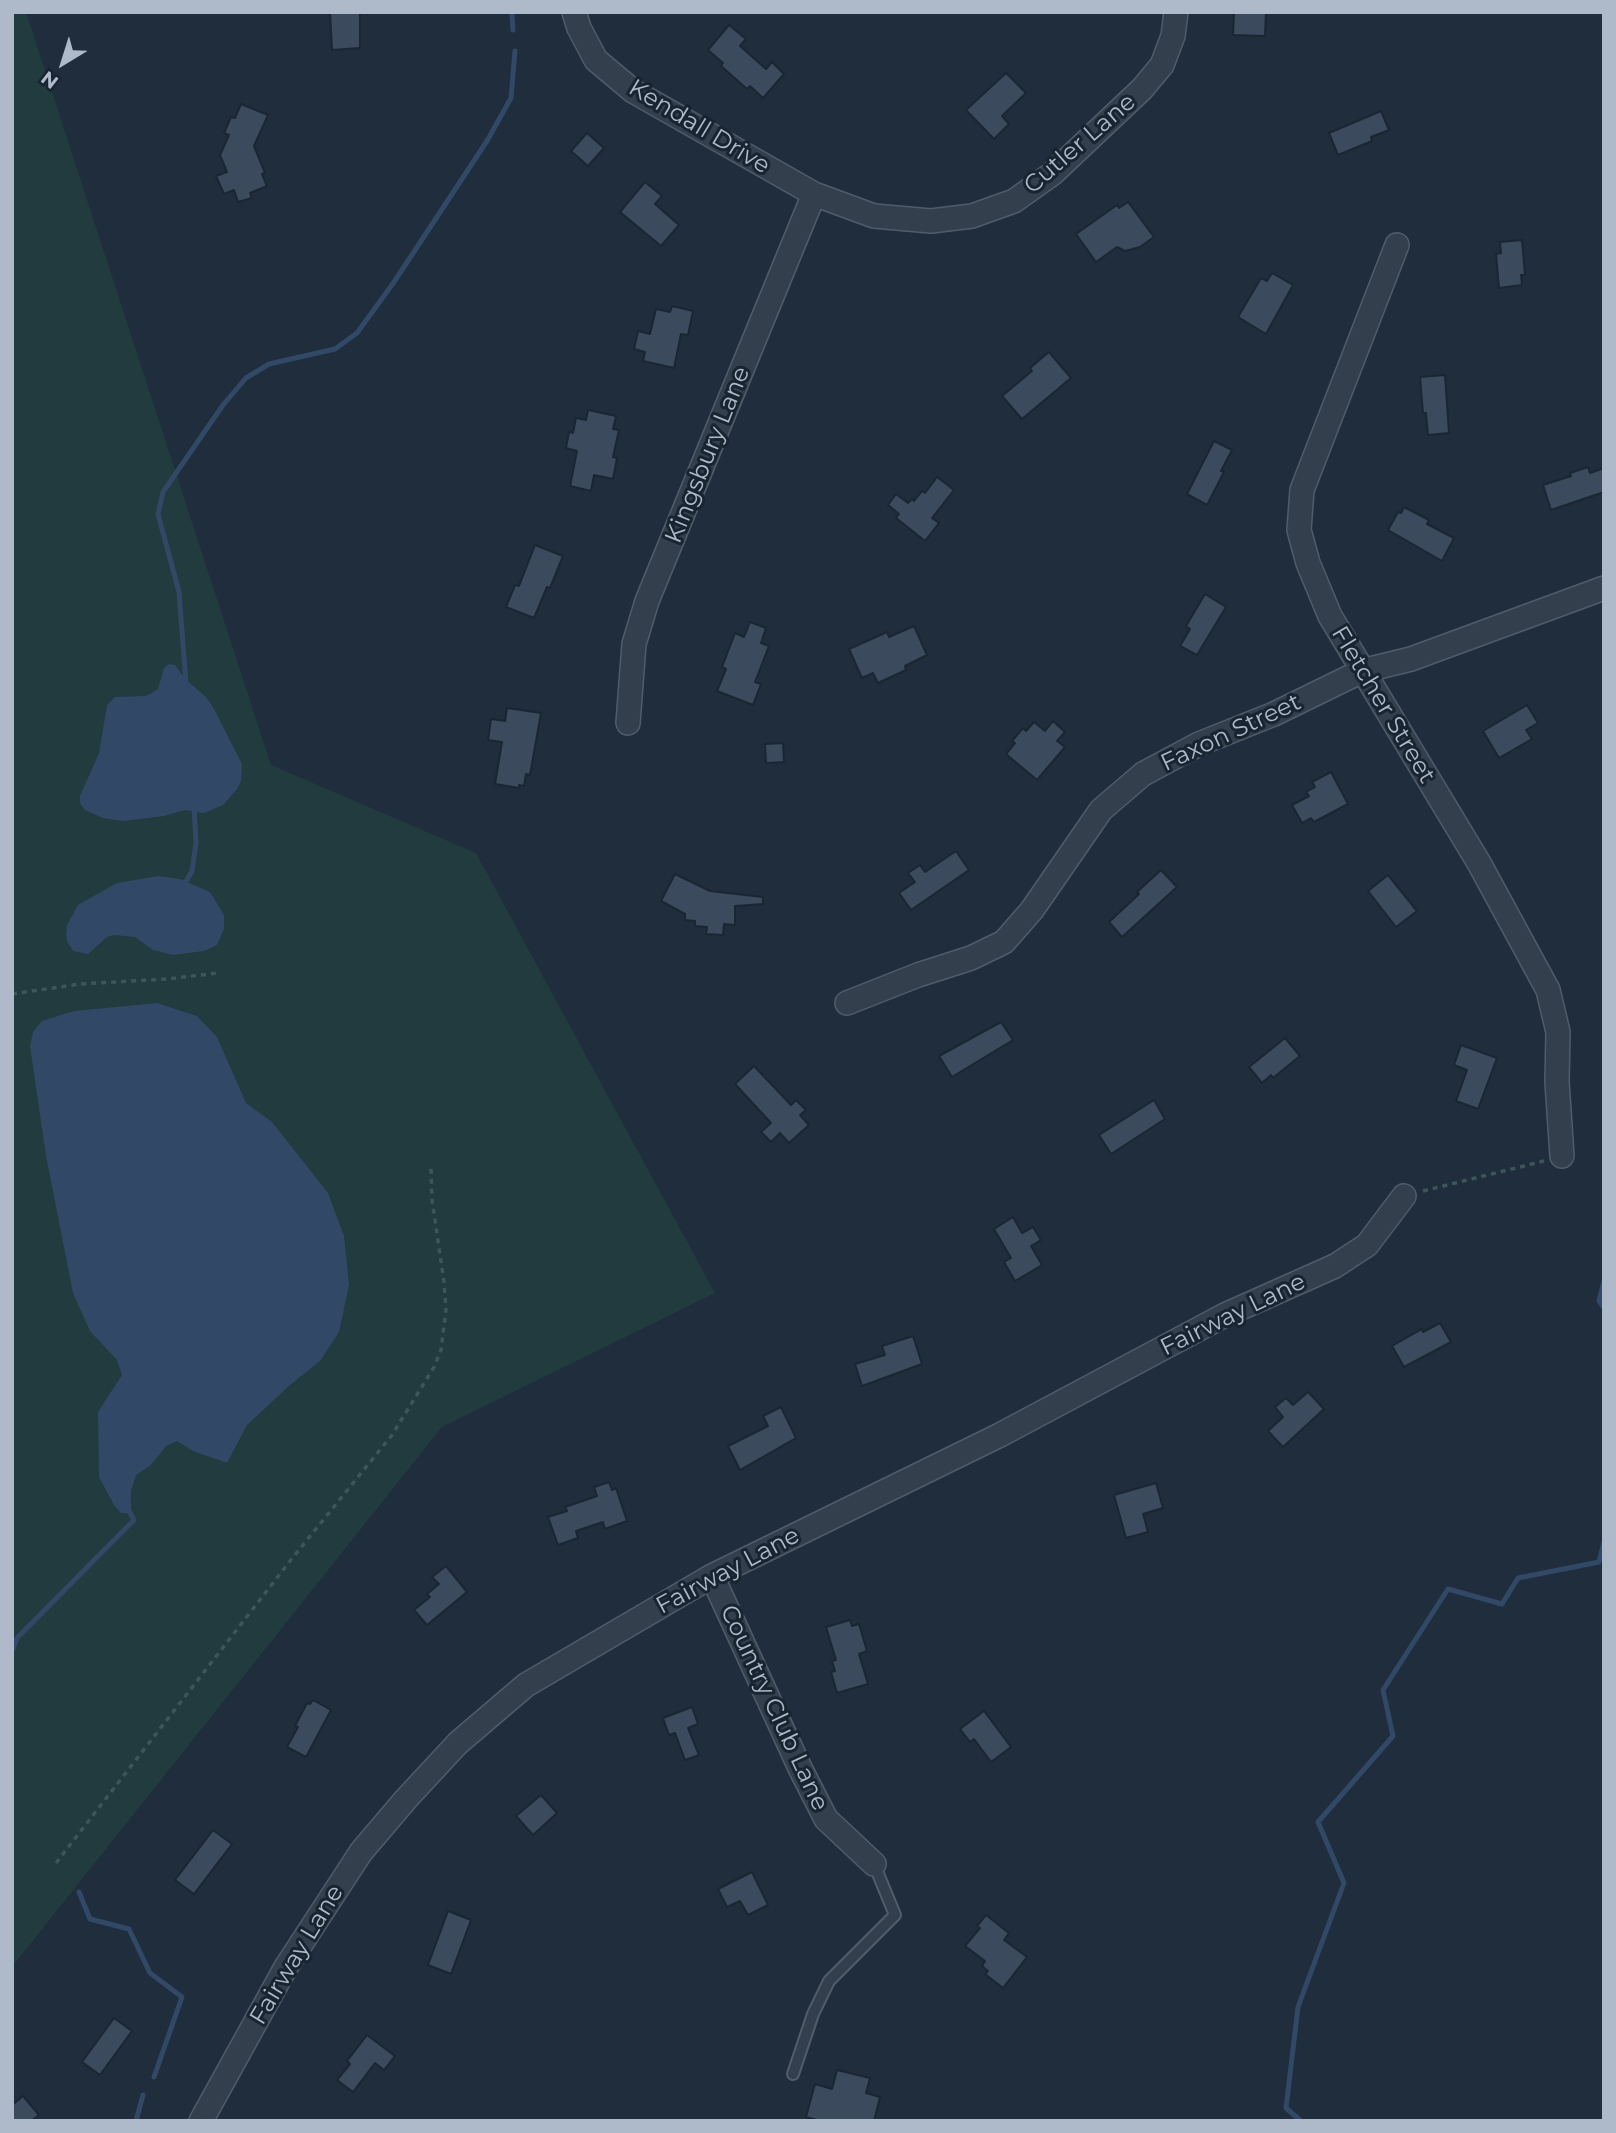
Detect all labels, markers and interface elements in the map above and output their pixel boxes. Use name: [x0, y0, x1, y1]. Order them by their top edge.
north arrow: [28, 28, 98, 98]
text: N: [37, 66, 63, 94]
street label: Kendall Drive: [623, 74, 775, 180]
street label: Cutler Lane: [1018, 88, 1142, 200]
street label: Kingsbury Lane: [659, 362, 757, 548]
street label: Fletcher Street: [1325, 621, 1441, 789]
street label: Faxon Street: [1156, 688, 1306, 778]
street label: Fairway Lane: [1156, 1267, 1310, 1363]
street label: Fairway Lane: [652, 1521, 804, 1621]
street label: Country Club Lane: [714, 1601, 834, 1815]
street label: Fairway Lane: [244, 1880, 350, 2030]

